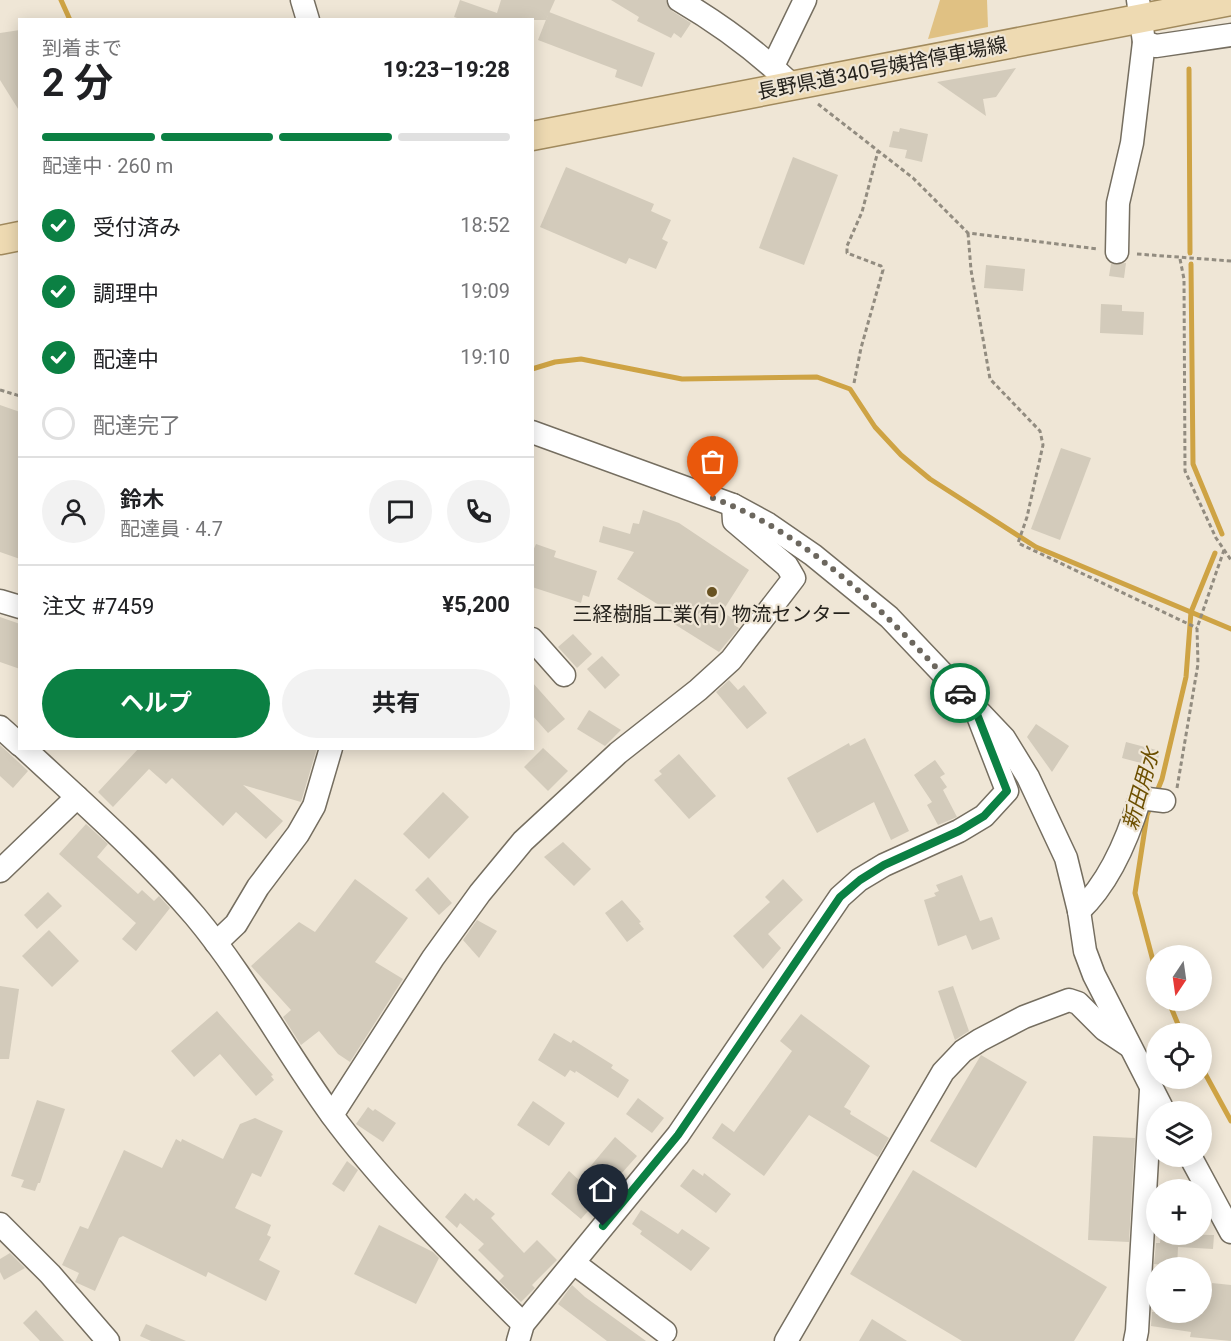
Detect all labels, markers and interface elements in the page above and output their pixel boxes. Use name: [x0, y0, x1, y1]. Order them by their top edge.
street label: 長野県道340号姨捨停車場線: [755, 32, 1009, 104]
text: 到着まで: [42, 36, 122, 60]
text: 19:23–19:28: [383, 57, 510, 82]
text: 2 分: [42, 60, 113, 106]
text: 配達中 · 260 m: [42, 154, 173, 178]
icon: check: [42, 209, 75, 242]
text: 18:52: [460, 213, 510, 237]
text: 受付済み: [93, 215, 181, 240]
icon: check: [42, 275, 75, 308]
text: 19:09: [460, 279, 510, 303]
text: 調理中: [93, 281, 159, 306]
icon: check: [42, 341, 75, 374]
text: 19:10: [460, 345, 510, 369]
text: 配達中: [93, 347, 159, 372]
text: 配達完了: [93, 413, 181, 438]
pin: [687, 436, 738, 498]
icon: bag: [696, 445, 729, 478]
button: person: [42, 480, 105, 543]
button: chat: [369, 480, 432, 543]
button: phone: [447, 480, 510, 543]
text: 鈴木: [120, 487, 164, 512]
text: 配達員 · 4.7: [120, 517, 223, 541]
marker: 三経樹脂工業(有) 物流センター: [705, 585, 719, 599]
text: ¥5,200: [442, 592, 510, 617]
text: 注文 #7459: [42, 594, 154, 619]
place label: 三経樹脂工業(有) 物流センター: [573, 602, 851, 626]
courier: [930, 663, 990, 723]
button: ヘルプ: [42, 669, 270, 738]
button: 共有: [282, 669, 510, 738]
icon: car: [944, 677, 977, 710]
water label: 新田用水: [1118, 743, 1165, 833]
north arrow: [1146, 945, 1212, 1011]
map controls: [1146, 945, 1212, 1323]
button: locate: [1146, 1023, 1212, 1089]
button: layers: [1146, 1101, 1212, 1167]
pin: [577, 1164, 628, 1226]
icon: home: [586, 1173, 619, 1206]
button: +: [1146, 1179, 1212, 1245]
button: −: [1146, 1257, 1212, 1323]

